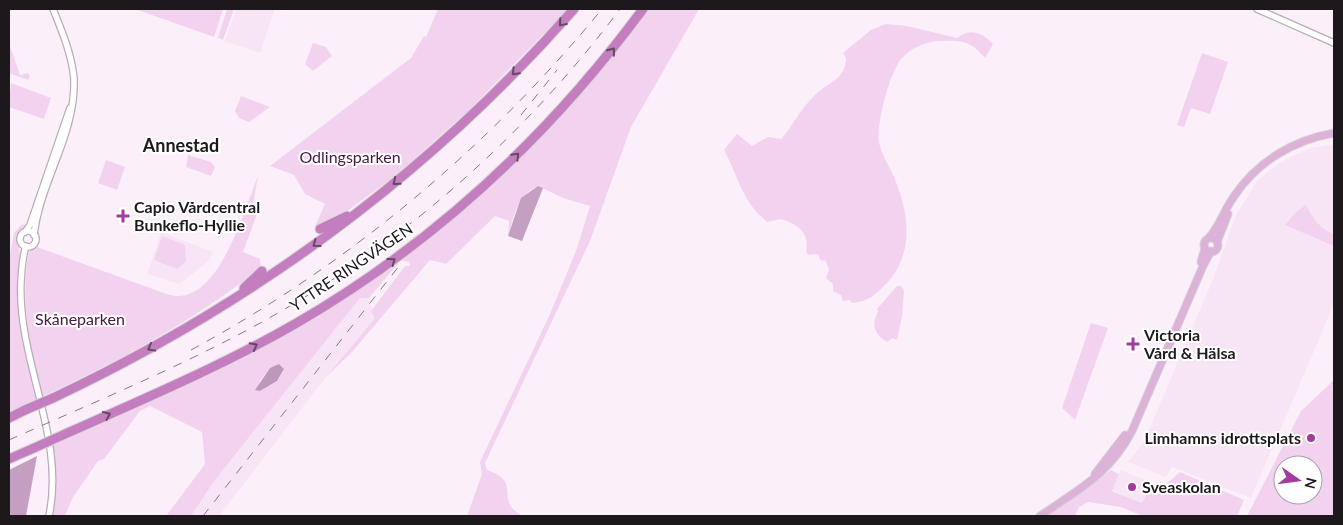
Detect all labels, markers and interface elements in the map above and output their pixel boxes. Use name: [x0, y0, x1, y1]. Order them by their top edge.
one-way arrow: [559, 17, 567, 26]
one-way arrow: [606, 48, 614, 57]
one-way arrow: [512, 67, 521, 76]
district label: Annestad: [142, 134, 219, 156]
park label: Odlingsparken: [299, 147, 401, 166]
one-way arrow: [511, 153, 520, 162]
one-way arrow: [393, 177, 402, 185]
place label: Capio Vårdcentral Bunkeflo-Hyllie: [134, 197, 260, 234]
marker: Capio Vårdcentral Bunkeflo-Hyllie: [116, 209, 130, 223]
street label: YTTRE RINGVÄGEN: [286, 218, 416, 315]
one-way arrow: [312, 238, 322, 247]
one-way arrow: [386, 258, 395, 266]
park label: Skåneparken: [35, 309, 125, 328]
place label: Victoria Vård & Hälsa: [1143, 325, 1236, 362]
marker: Victoria Vård & Hälsa: [1126, 337, 1140, 351]
one-way arrow: [147, 342, 156, 352]
one-way arrow: [249, 342, 258, 352]
one-way arrow: [102, 411, 111, 421]
place label: Limhamns idrottsplats: [1144, 428, 1301, 447]
marker: Limhamns idrottsplats: [1305, 432, 1317, 444]
north arrow: [1273, 455, 1323, 505]
text: N: [1302, 476, 1321, 491]
place label: Sveaskolan: [1142, 477, 1221, 496]
marker: Sveaskolan: [1126, 481, 1138, 493]

